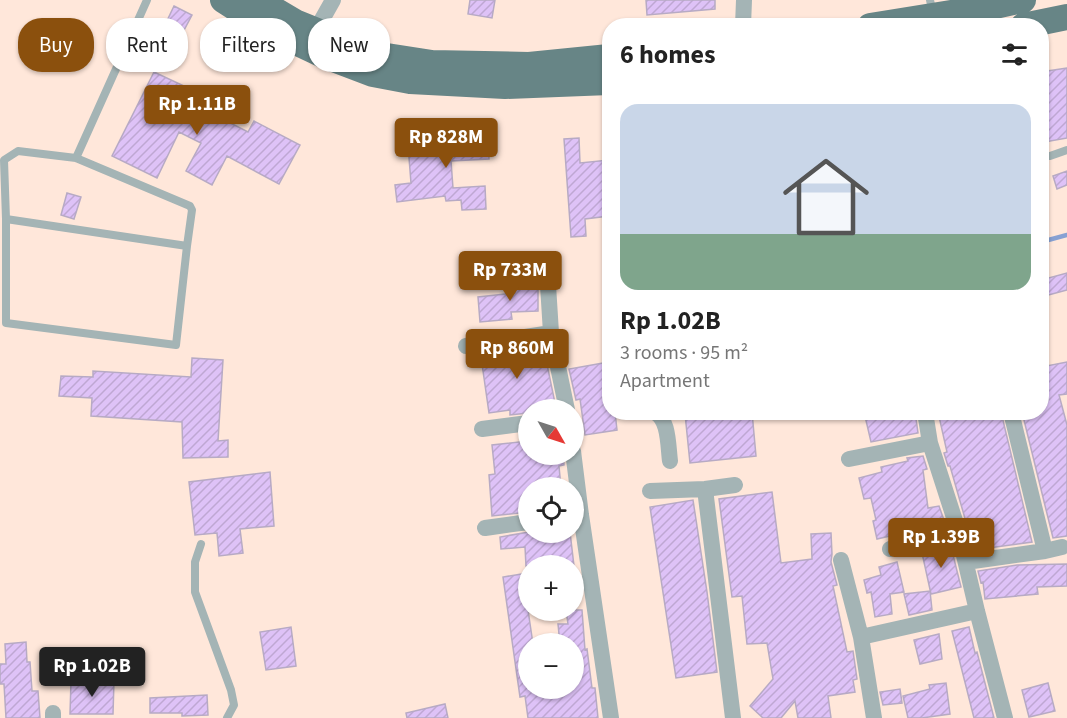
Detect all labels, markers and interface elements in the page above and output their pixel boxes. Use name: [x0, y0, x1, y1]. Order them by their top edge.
chip: Buy: [18, 18, 94, 72]
chip: Rent: [106, 18, 188, 72]
chip: Filters: [200, 18, 296, 72]
chip: New: [308, 18, 390, 72]
text: 6 homes: [620, 36, 715, 73]
icon: filters: [998, 38, 1031, 71]
pin: Rp 1.11B: [135, 85, 259, 136]
text: Rp 1.11B: [158, 90, 236, 118]
pin: Rp 828M: [391, 118, 501, 169]
text: Rp 828M: [409, 123, 483, 151]
icon: home: [772, 143, 880, 251]
pin: Rp 733M: [455, 251, 565, 302]
text: Rp 733M: [473, 256, 547, 284]
text: Rp 1.02B: [620, 302, 721, 339]
pin: Rp 860M: [462, 329, 572, 380]
text: Rp 860M: [480, 334, 554, 362]
text: 3 rooms · 95 m²: [620, 339, 748, 367]
text: Apartment: [620, 367, 710, 395]
north arrow: [518, 399, 584, 465]
map controls: [518, 399, 584, 699]
button: locate: [518, 477, 584, 543]
pin: Rp 1.39B: [879, 518, 1003, 569]
text: Rp 1.39B: [902, 523, 980, 551]
button: +: [518, 555, 584, 621]
button: −: [518, 633, 584, 699]
pin: Rp 1.02B: [30, 647, 154, 698]
text: Rp 1.02B: [53, 652, 131, 680]

